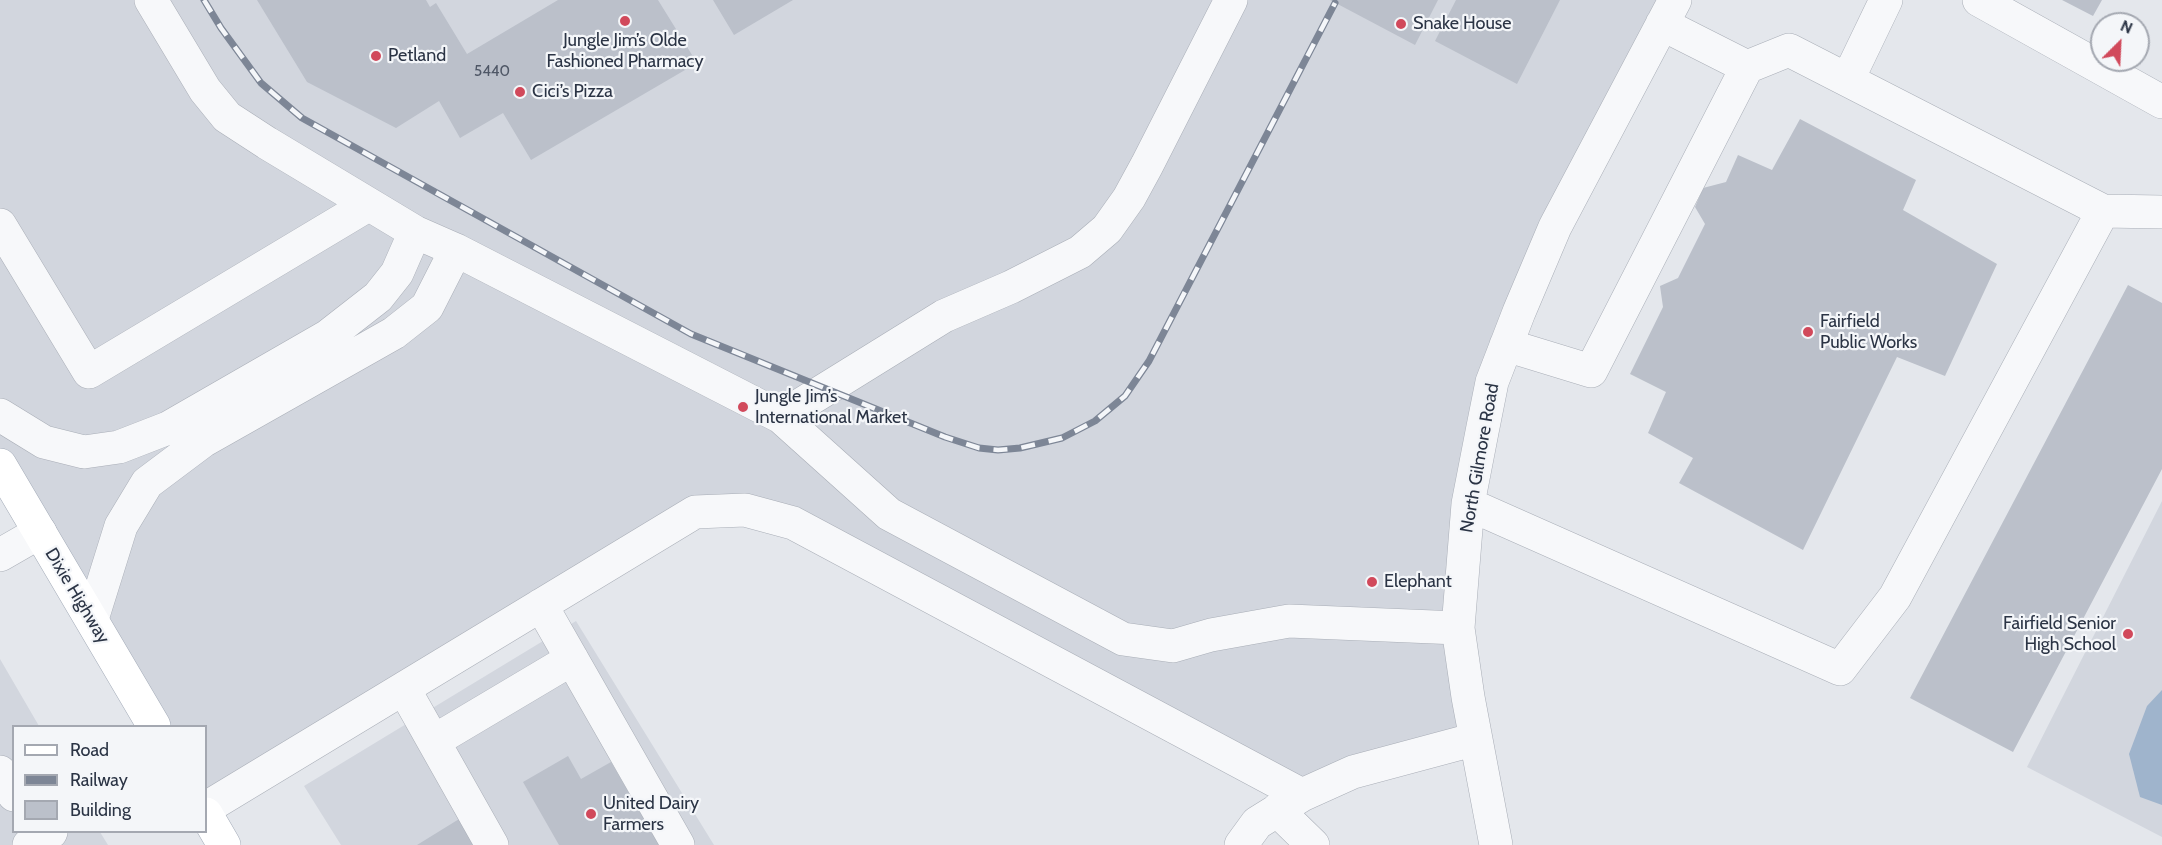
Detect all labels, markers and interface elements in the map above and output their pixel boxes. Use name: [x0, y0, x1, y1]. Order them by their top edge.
north arrow: [2090, 12, 2150, 72]
place label: Snake House: [1413, 13, 1511, 35]
marker: Jungle Jim’s Olde Fashioned Pharmacy: [618, 14, 632, 28]
text: N: [2118, 16, 2136, 38]
marker: Snake House: [1394, 17, 1408, 31]
place label: Jungle Jim’s Olde Fashioned Pharmacy: [546, 30, 704, 72]
place label: Petland: [388, 45, 446, 67]
marker: Petland: [369, 49, 383, 63]
house number: 5440: [474, 63, 510, 81]
place label: Cici’s Pizza: [532, 81, 613, 103]
marker: Cici’s Pizza: [513, 85, 527, 99]
place label: Fairfield Public Works: [1820, 311, 1917, 354]
marker: Fairfield Public Works: [1801, 325, 1815, 339]
street label: North Gilmore Road: [1456, 382, 1504, 534]
place label: Jungle Jim’s International Market: [755, 386, 907, 428]
marker: Jungle Jim’s International Market: [736, 400, 750, 414]
street label: Dixie Highway: [40, 544, 114, 648]
place label: Elephant: [1384, 571, 1452, 593]
marker: Elephant: [1365, 575, 1379, 589]
place label: Fairfield Senior High School: [2003, 613, 2116, 656]
marker: Fairfield Senior High School: [2121, 627, 2135, 641]
legend: [12, 725, 207, 833]
text: Road: [70, 739, 109, 761]
text: Railway: [70, 769, 128, 791]
place label: United Dairy Farmers: [603, 793, 699, 836]
text: Building: [70, 799, 131, 821]
marker: United Dairy Farmers: [584, 807, 598, 821]

